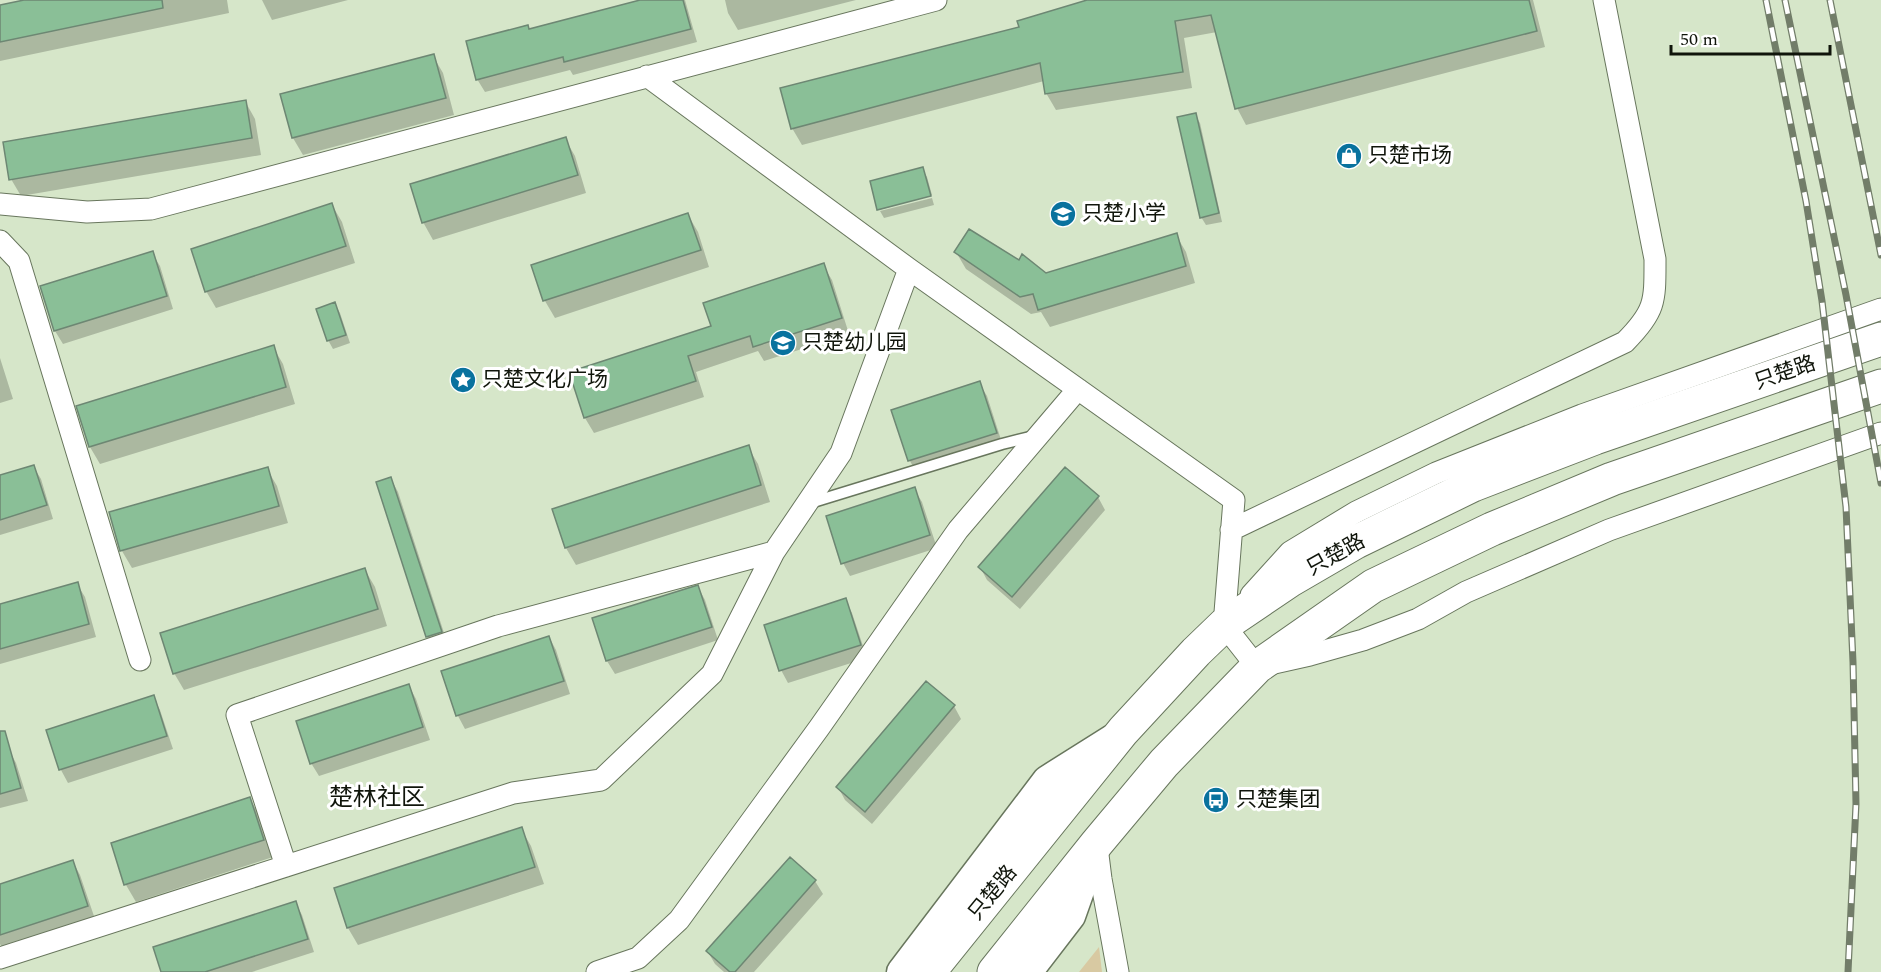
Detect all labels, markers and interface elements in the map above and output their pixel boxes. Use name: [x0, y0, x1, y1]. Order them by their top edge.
scale bar: [1671, 18, 1830, 56]
text: 50 m: [1680, 26, 1718, 53]
place label: 只楚市场: [1368, 140, 1452, 172]
shop icon: 只楚市场: [1334, 141, 1364, 171]
place label: 只楚小学: [1082, 198, 1166, 230]
school or university icon: 只楚小学: [1048, 199, 1078, 229]
place label: 只楚幼儿园: [802, 327, 907, 359]
school or university icon: 只楚幼儿园: [768, 328, 798, 358]
street label: 只楚路: [1750, 348, 1820, 398]
place label: 只楚文化广场: [482, 364, 608, 396]
place icon: 只楚文化广场: [448, 365, 478, 395]
street label: 只楚路: [1301, 526, 1371, 584]
district label: 楚林社区: [329, 780, 425, 816]
place label: 只楚集团: [1236, 784, 1320, 816]
bus stop icon: 只楚集团: [1201, 785, 1231, 815]
street label: 只楚路: [961, 858, 1025, 928]

